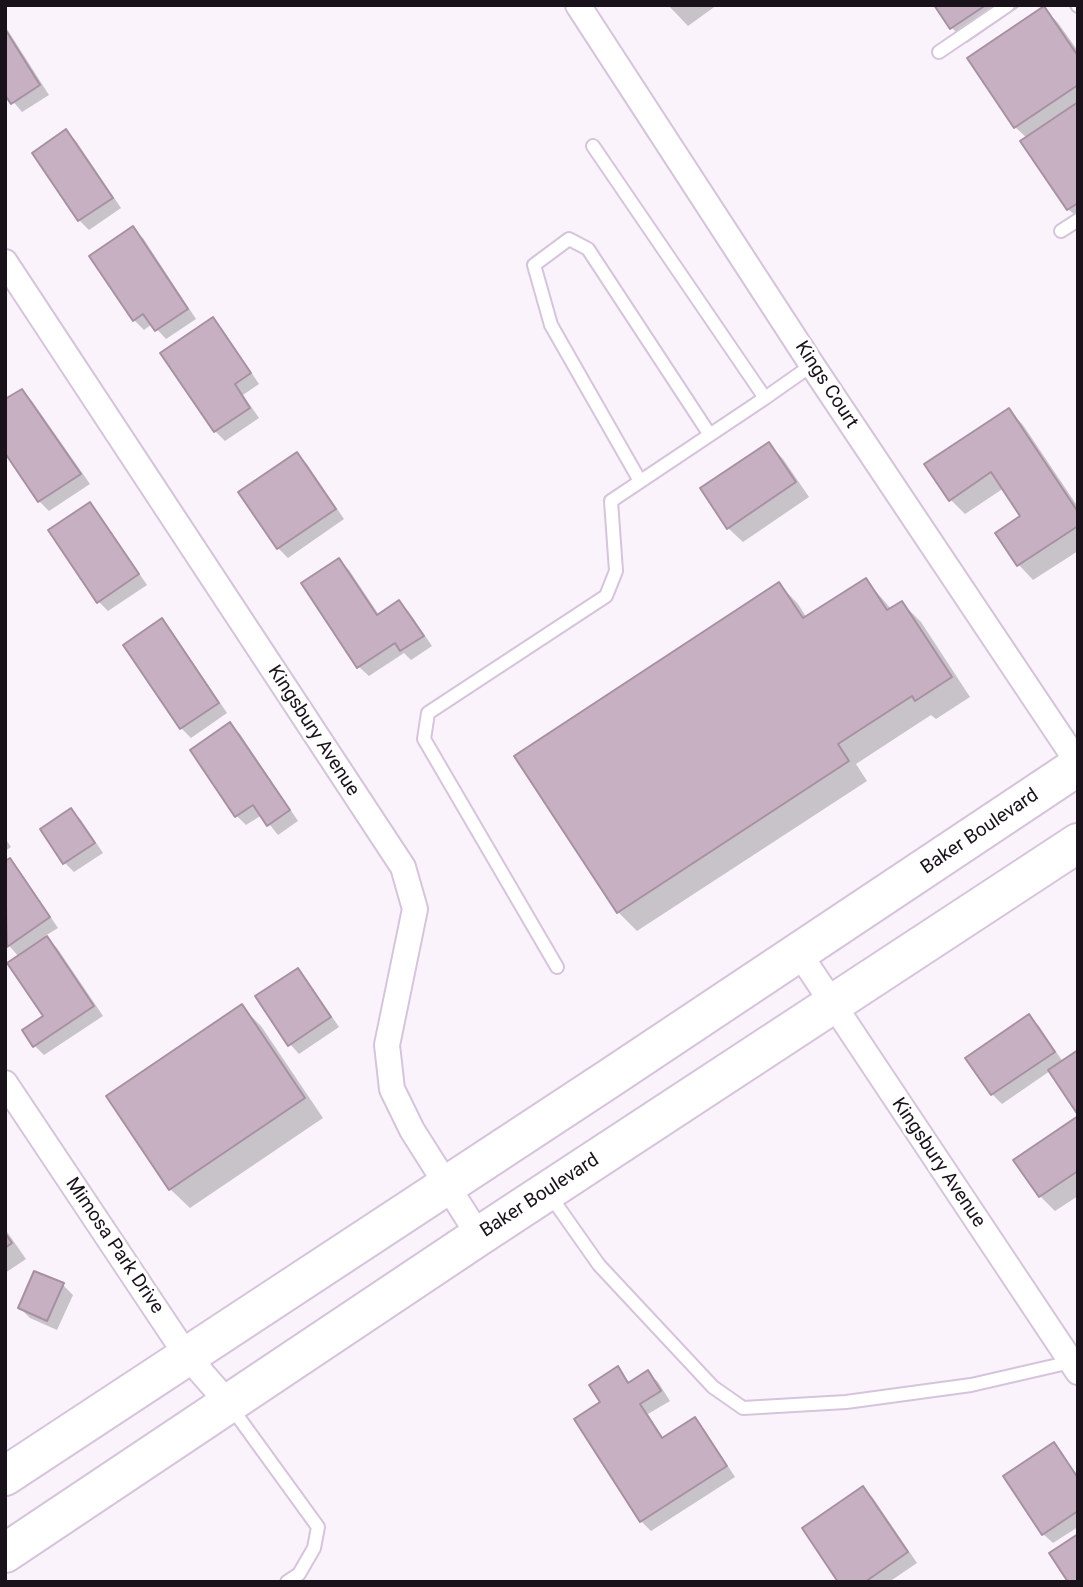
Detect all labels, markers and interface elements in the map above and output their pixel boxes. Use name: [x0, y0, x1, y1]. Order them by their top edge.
street label: Kings Court: [789, 337, 863, 433]
street label: Kingsbury Avenue: [262, 661, 364, 801]
street label: Baker Boulevard: [917, 784, 1043, 880]
street label: Kingsbury Avenue: [886, 1094, 990, 1232]
street label: Baker Boulevard: [476, 1149, 604, 1243]
street label: Mimosa Park Drive: [60, 1174, 168, 1318]

